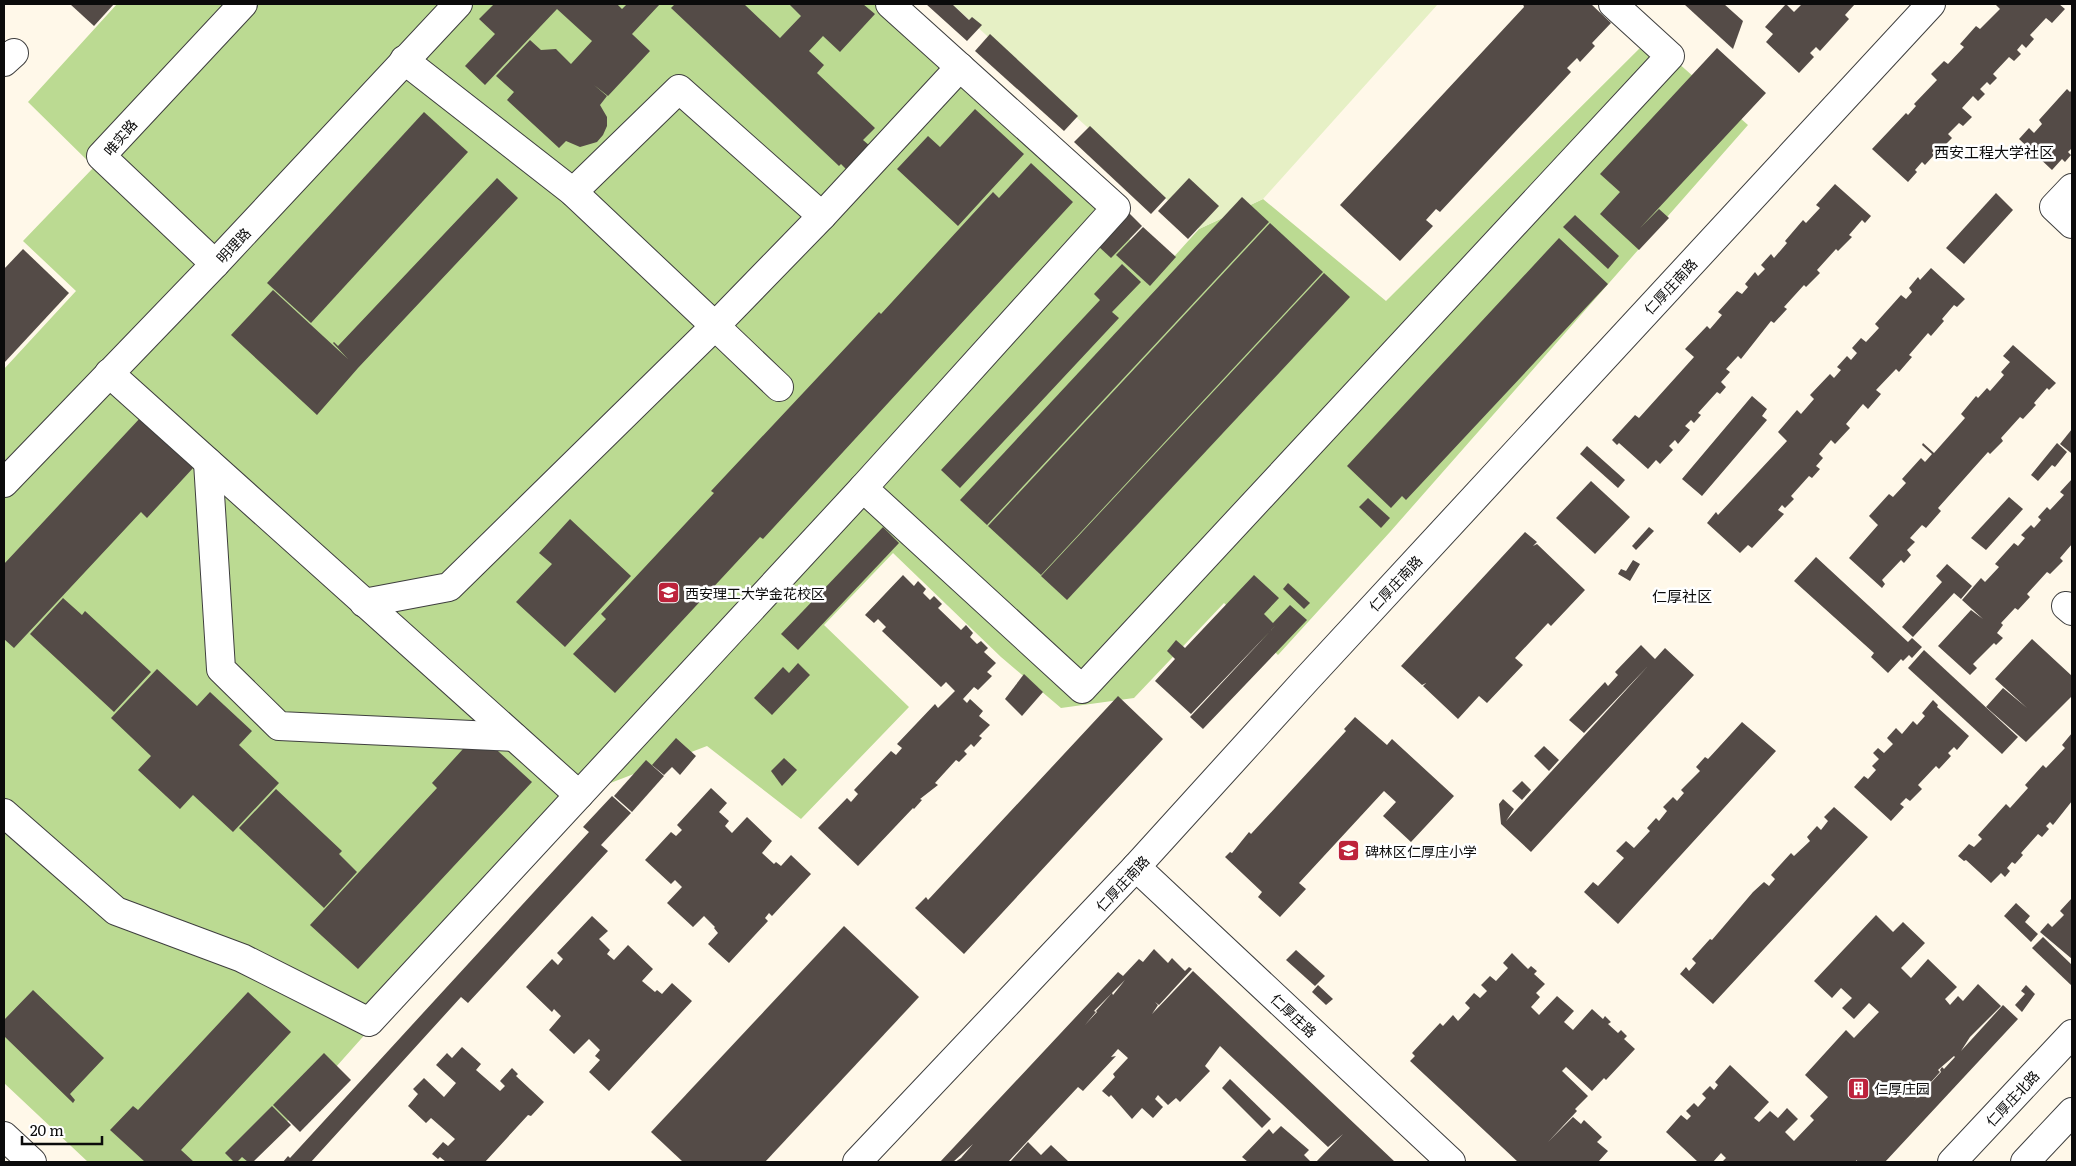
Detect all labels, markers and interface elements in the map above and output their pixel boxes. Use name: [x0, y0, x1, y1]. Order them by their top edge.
street label: 唯实路: [99, 114, 141, 160]
district label: 西安工程大学社区: [1934, 140, 2054, 163]
street label: 明理路: [211, 223, 255, 267]
street label: 仁厚庄南路: [1639, 254, 1701, 318]
street label: 仁厚庄南路: [1364, 551, 1426, 615]
school or university icon: 西安理工大学金花校区: [657, 581, 681, 605]
place label: 西安理工大学金花校区: [685, 583, 825, 603]
district label: 仁厚社区: [1652, 584, 1712, 607]
school or university icon: 碑林区仁厚庄小学: [1337, 839, 1361, 863]
place label: 碑林区仁厚庄小学: [1365, 841, 1477, 861]
street label: 仁厚庄南路: [1091, 851, 1153, 915]
street label: 仁厚庄路: [1267, 989, 1321, 1041]
street label: 仁厚庄北路: [1981, 1066, 2043, 1130]
building icon: 仁厚庄园: [1846, 1076, 1870, 1100]
place label: 仁厚庄园: [1874, 1078, 1930, 1098]
scale bar: [22, 1114, 102, 1146]
text: 20 m: [30, 1118, 64, 1141]

